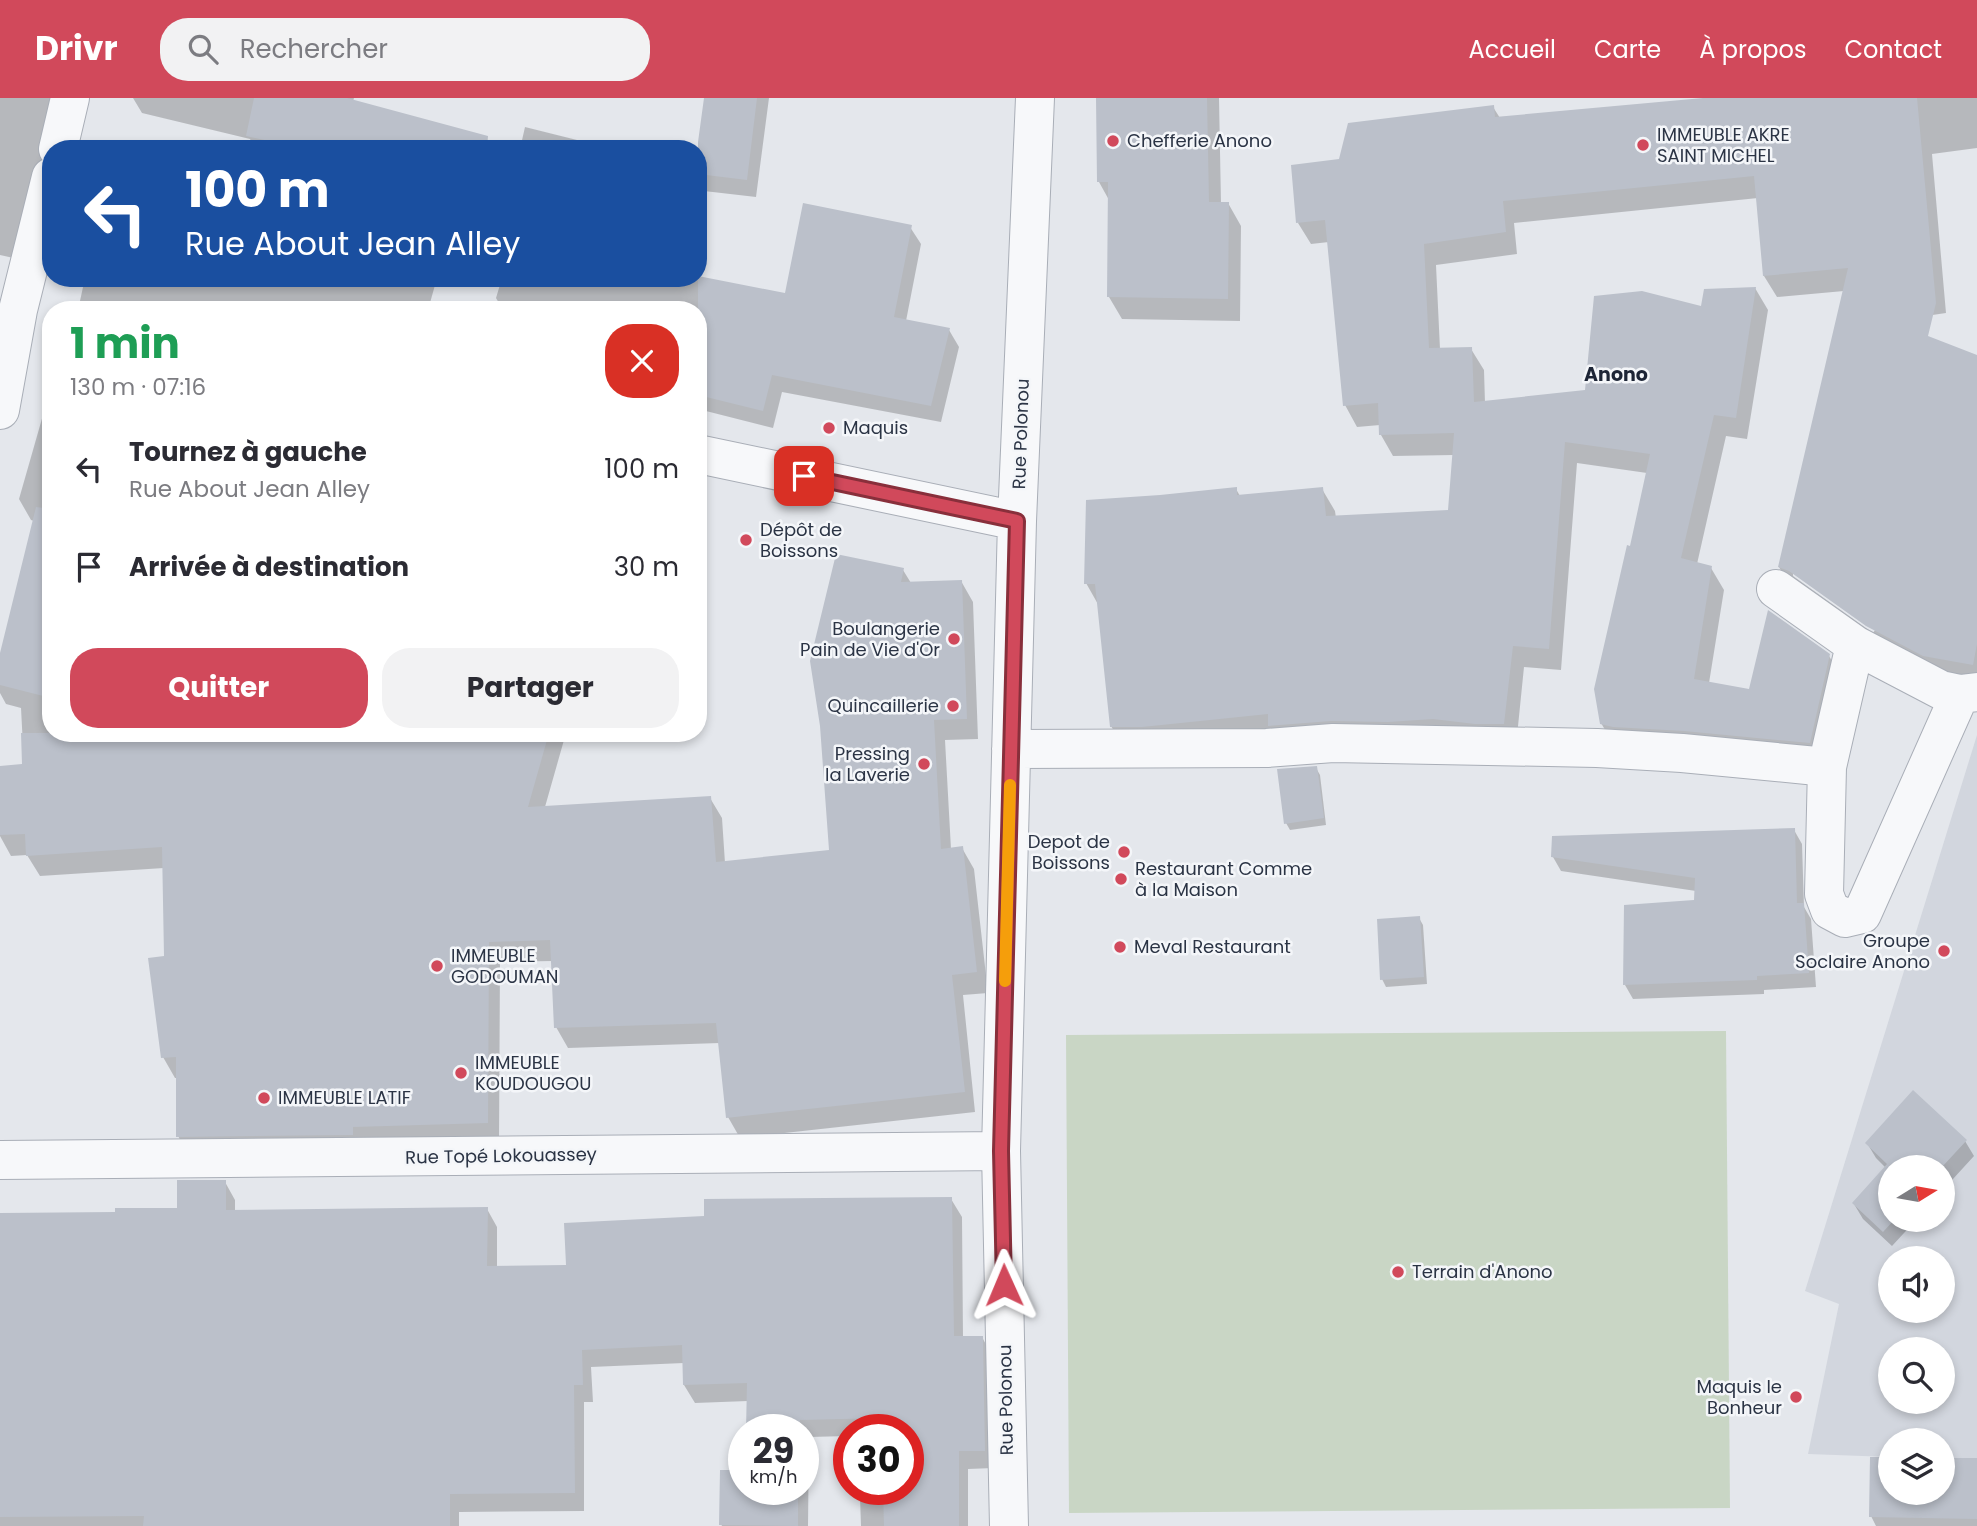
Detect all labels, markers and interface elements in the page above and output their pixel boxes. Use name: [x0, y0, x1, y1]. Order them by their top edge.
search box: [160, 18, 650, 81]
text: Drivr: [35, 25, 118, 72]
icon: search: [184, 30, 222, 68]
text: Rechercher: [240, 31, 388, 67]
text: Accueil: [1469, 33, 1556, 66]
text: Carte: [1594, 33, 1661, 66]
text: À propos: [1699, 33, 1806, 66]
text: Contact: [1844, 33, 1942, 66]
place label: IMMEUBLE AKRE SAINT MICHEL: [1657, 122, 1790, 168]
place label: Chefferie Anono: [1127, 128, 1272, 153]
marker: Chefferie Anono: [1105, 133, 1121, 149]
marker: IMMEUBLE AKRE SAINT MICHEL: [1635, 137, 1651, 153]
text: 100 m: [185, 156, 330, 224]
icon: left: [70, 168, 161, 259]
text: Rue About Jean Alley: [185, 221, 520, 266]
text: 1 min: [70, 314, 180, 373]
button: close: [605, 324, 679, 398]
district label: Anono: [1584, 361, 1648, 388]
text: 130 m · 07:16: [70, 371, 206, 403]
street label: Rue Polonou: [1006, 378, 1035, 490]
place label: Maquis: [843, 415, 908, 440]
marker: Maquis: [821, 420, 837, 436]
text: Tournez à gauche: [129, 434, 367, 470]
pin: [774, 446, 834, 506]
icon: left: [70, 450, 108, 488]
text: 100 m: [604, 451, 679, 487]
icon: arrive: [785, 457, 823, 495]
text: Rue About Jean Alley: [129, 473, 370, 505]
place label: Dépôt de Boissons: [760, 517, 842, 563]
marker: Dépôt de Boissons: [738, 532, 754, 548]
icon: arrive: [70, 548, 108, 586]
text: Arrivée à destination: [129, 549, 409, 585]
text: 30 m: [614, 549, 679, 585]
place label: Boulangerie Pain de Vie d'Or: [800, 616, 940, 662]
marker: Boulangerie Pain de Vie d'Or: [946, 631, 962, 647]
button: Quitter: [70, 648, 368, 728]
button: Partager: [382, 648, 679, 728]
place label: Quincaillerie: [828, 693, 939, 718]
marker: Quincaillerie: [945, 698, 961, 714]
place label: Pressing la Laverie: [825, 741, 910, 787]
marker: Pressing la Laverie: [916, 756, 932, 772]
place label: Depot de Boissons: [1028, 829, 1110, 875]
marker: Depot de Boissons: [1116, 844, 1132, 860]
place label: Restaurant Comme à la Maison: [1135, 856, 1312, 902]
marker: Restaurant Comme à la Maison: [1113, 871, 1129, 887]
place label: Groupe Soclaire Anono: [1795, 928, 1930, 974]
place label: Meval Restaurant: [1134, 934, 1291, 959]
marker: Meval Restaurant: [1112, 939, 1128, 955]
place label: IMMEUBLE GODOUMAN: [451, 943, 558, 989]
marker: Groupe Soclaire Anono: [1936, 943, 1952, 959]
marker: IMMEUBLE GODOUMAN: [429, 958, 445, 974]
place label: IMMEUBLE KOUDOUGOU: [475, 1050, 591, 1096]
marker: IMMEUBLE KOUDOUGOU: [453, 1065, 469, 1081]
place label: IMMEUBLE LATIF: [278, 1085, 411, 1110]
marker: IMMEUBLE LATIF: [256, 1090, 272, 1106]
street label: Rue Topé Lokouassey: [405, 1141, 597, 1170]
north arrow: [1878, 1155, 1955, 1232]
map controls: [1878, 1155, 1955, 1505]
button: sound: [1878, 1246, 1955, 1323]
position arrow: [967, 1248, 1041, 1322]
place label: Terrain d'Anono: [1412, 1259, 1553, 1284]
marker: Terrain d'Anono: [1390, 1264, 1406, 1280]
button: search: [1878, 1337, 1955, 1414]
street label: Rue Polonou: [992, 1344, 1019, 1456]
place label: Maquis le Bonheur: [1696, 1374, 1782, 1420]
marker: Maquis le Bonheur: [1788, 1389, 1804, 1405]
speed limit sign: 30: [833, 1414, 924, 1505]
text: 29: [753, 1426, 794, 1475]
button: layers: [1878, 1428, 1955, 1505]
text: km/h: [750, 1464, 797, 1489]

